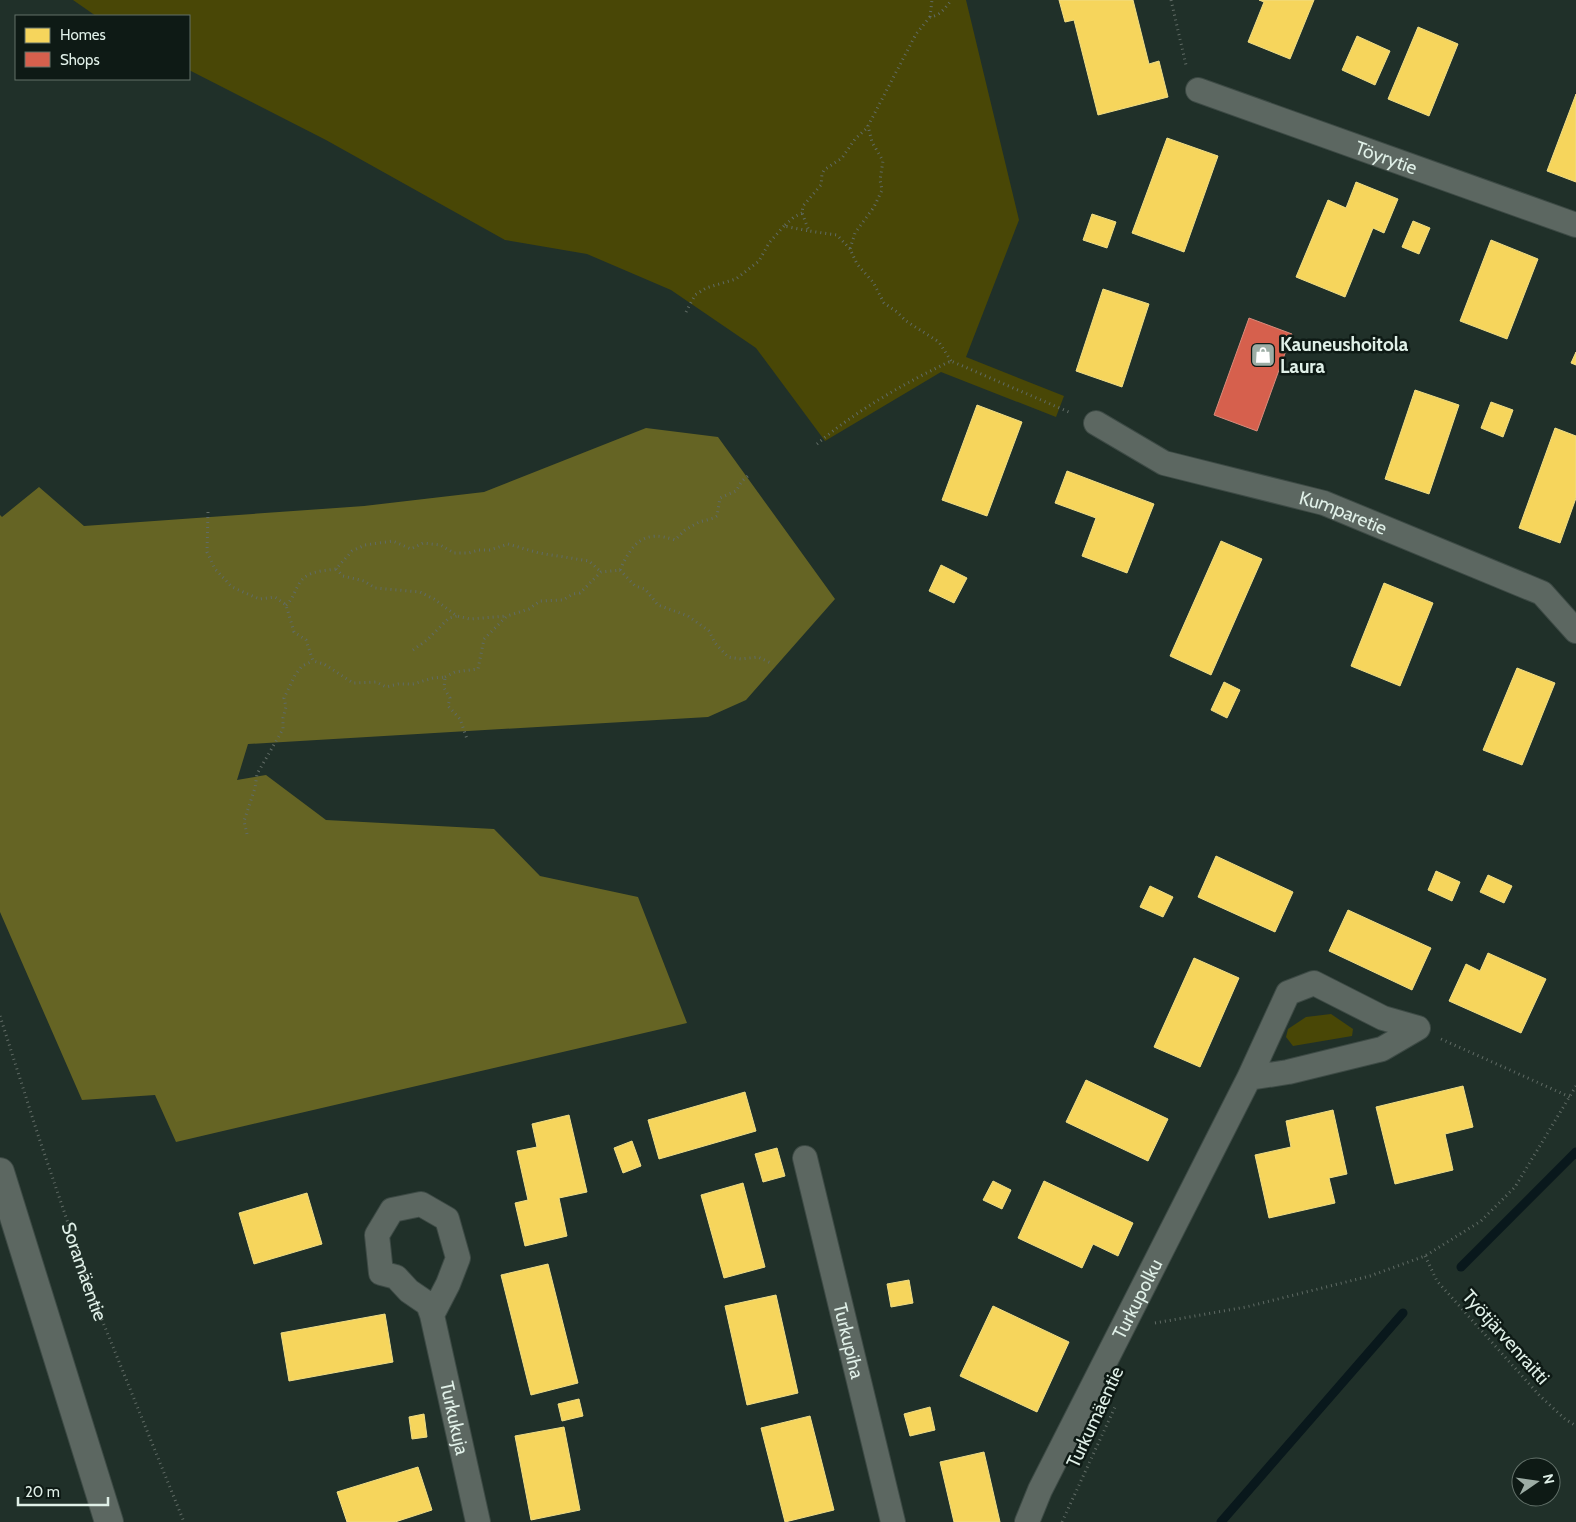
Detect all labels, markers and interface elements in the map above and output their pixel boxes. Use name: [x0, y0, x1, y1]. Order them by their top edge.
legend: [15, 15, 190, 80]
text: Homes: [60, 26, 106, 44]
text: Shops: [60, 51, 100, 69]
street label: Töyrytie: [1352, 136, 1421, 179]
place label: Kauneushoitola Laura: [1280, 333, 1409, 378]
shop icon: Kauneushoitola Laura: [1250, 342, 1276, 368]
street label: Kumparetie: [1297, 486, 1391, 539]
street label: Soramäentie: [57, 1219, 113, 1324]
street label: Turkupolku: [1107, 1255, 1167, 1343]
street label: Työtjärvenraitti: [1458, 1285, 1554, 1389]
street label: Turkupiha: [829, 1301, 869, 1381]
street label: Turkumäentie: [1062, 1362, 1129, 1471]
street label: Turkukuja: [436, 1379, 474, 1457]
north arrow: [1511, 1457, 1561, 1507]
text: N: [1539, 1472, 1559, 1486]
scale bar: [18, 1474, 108, 1506]
text: 20 m: [25, 1483, 60, 1501]

